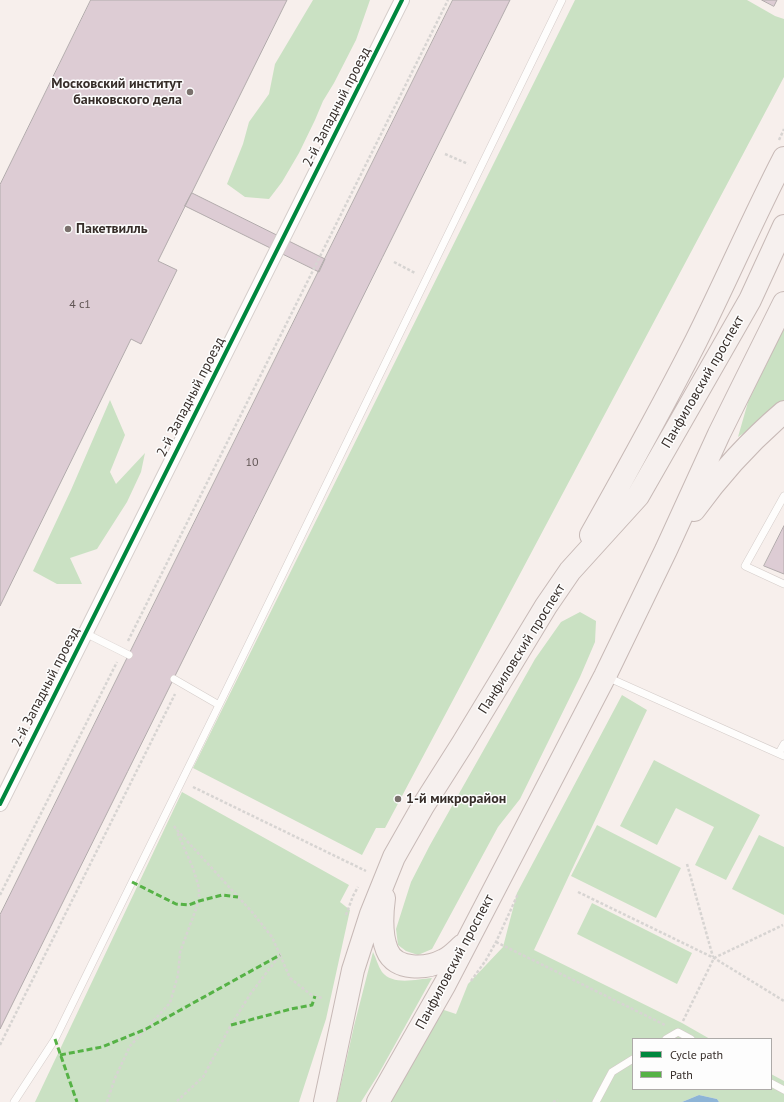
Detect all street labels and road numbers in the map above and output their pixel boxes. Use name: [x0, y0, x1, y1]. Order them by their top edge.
street label: 2-й Западный проезд: [300, 44, 374, 170]
street label: Панфиловский проспект: [658, 313, 748, 451]
street label: 2-й Западный проезд: [154, 334, 228, 460]
street label: Панфиловский проспект: [475, 581, 569, 717]
street label: 2-й Западный проезд: [9, 624, 83, 750]
street label: Панфиловский проспект: [412, 892, 498, 1032]

